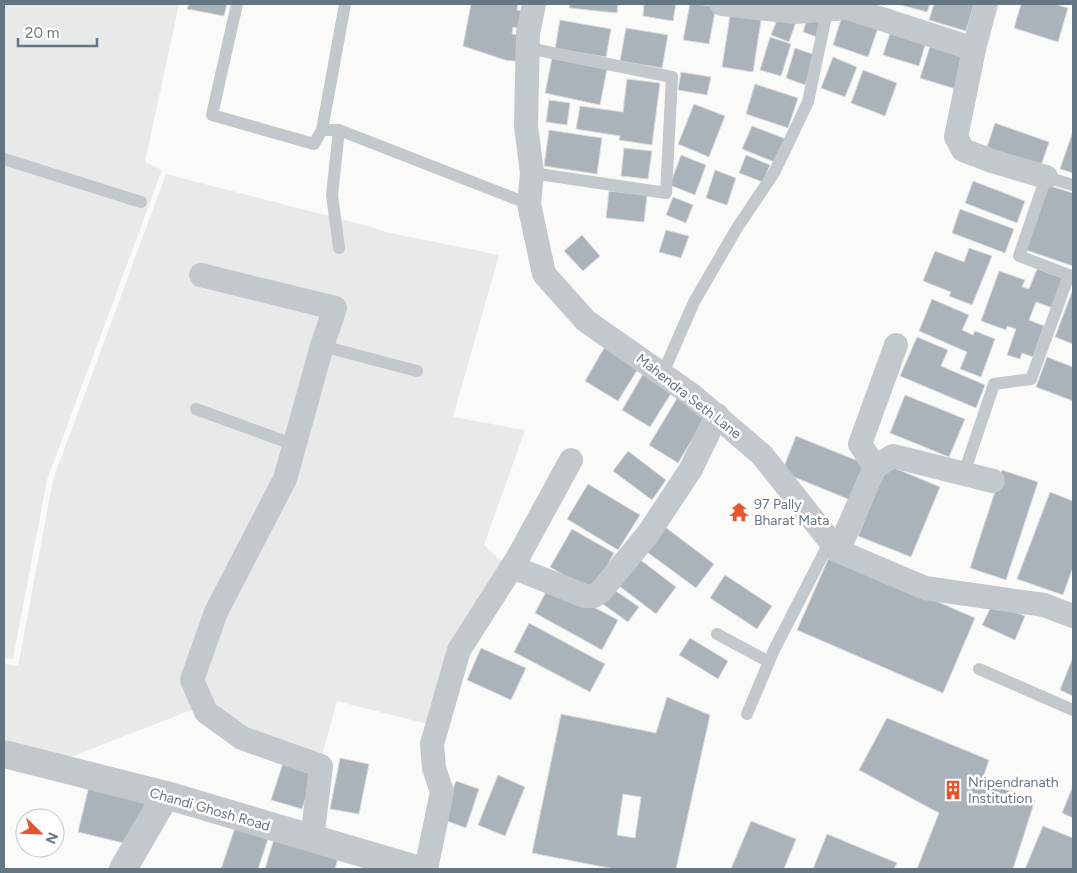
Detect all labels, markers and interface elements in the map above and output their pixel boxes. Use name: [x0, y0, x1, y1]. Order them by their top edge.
scale bar: [18, 15, 96, 47]
text: 20 m: [25, 24, 59, 42]
street label: Mahendra Seth Lane: [633, 350, 745, 443]
place label: 97 Pally Bharat Mata: [754, 496, 830, 529]
temple icon: 97 Pally Bharat Mata: [728, 501, 750, 523]
place label: Nripendranath Institution: [968, 774, 1059, 807]
building icon: Nripendranath Institution: [942, 779, 964, 801]
street label: Chandi Ghosh Road: [148, 784, 272, 835]
north arrow: [15, 808, 65, 858]
text: N: [42, 830, 61, 846]

